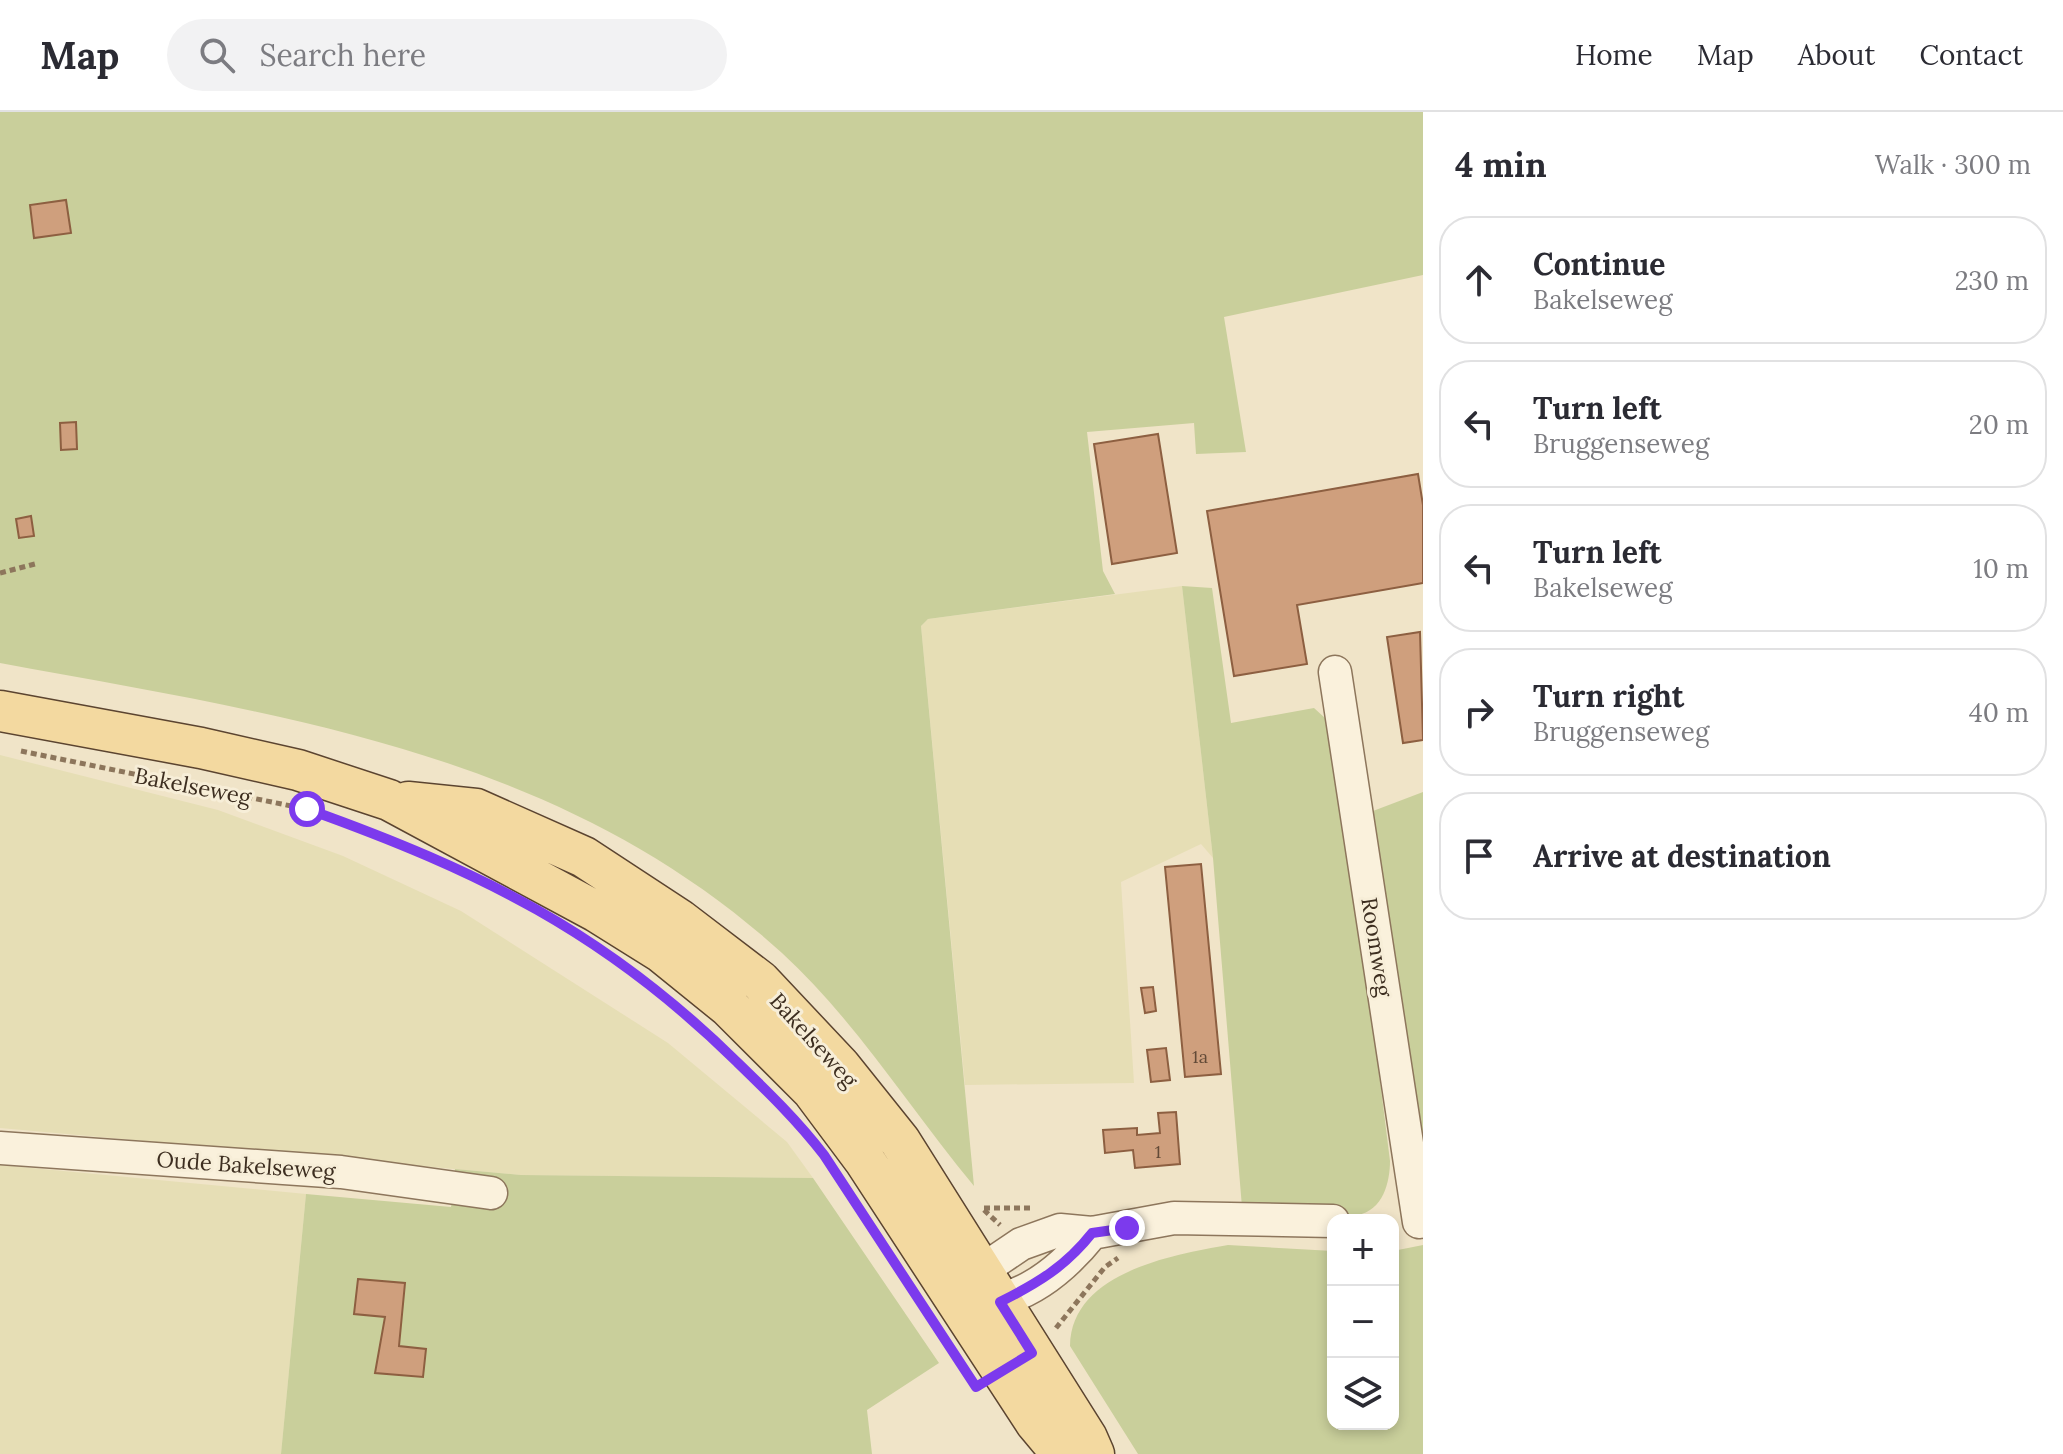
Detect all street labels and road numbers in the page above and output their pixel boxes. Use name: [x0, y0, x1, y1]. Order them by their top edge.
street label: Bakelseweg: [132, 761, 254, 811]
street label: Roomweg: [1355, 895, 1399, 1000]
street label: Bakelseweg: [764, 987, 864, 1094]
street label: Oude Bakelseweg: [155, 1145, 337, 1185]

